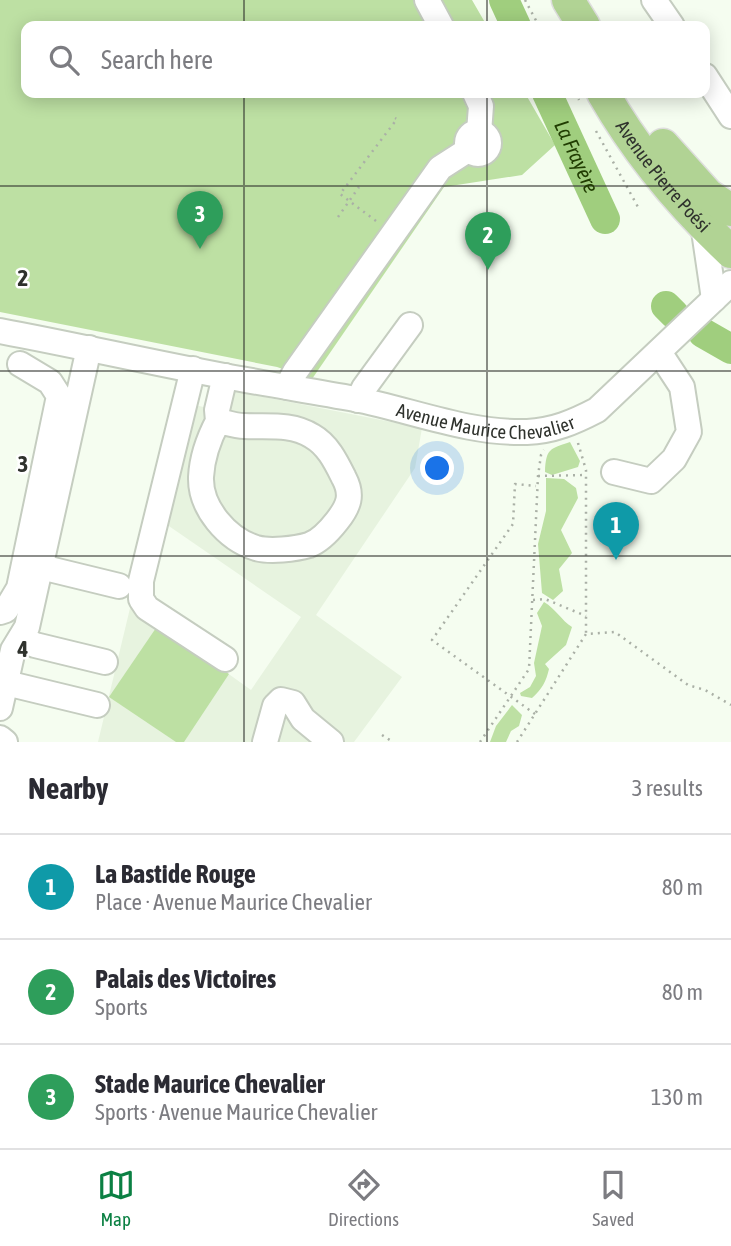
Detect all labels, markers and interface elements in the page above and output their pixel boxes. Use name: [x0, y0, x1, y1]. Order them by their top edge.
search box: [21, 21, 710, 98]
icon: search: [45, 41, 83, 79]
text: Search here: [101, 45, 213, 75]
water label: La Frayère: [550, 116, 604, 196]
street label: Avenue Pierre Poési: [612, 116, 715, 237]
pin: 3: [177, 191, 223, 249]
pin: 2: [465, 212, 511, 270]
text: 2: [18, 265, 28, 291]
street label: Avenue Maurice Chevalier: [394, 398, 578, 443]
text: 3: [18, 451, 28, 477]
your location: [420, 451, 454, 485]
pin: 1: [593, 502, 639, 560]
text: 4: [17, 636, 29, 662]
text: Nearby: [28, 771, 108, 805]
text: 3 results: [632, 775, 703, 801]
text: La Bastide Rouge: [95, 859, 256, 889]
text: 1: [46, 874, 56, 900]
text: 80 m: [662, 874, 703, 900]
text: Place · Avenue Maurice Chevalier: [95, 889, 372, 915]
text: Palais des Victoires: [95, 964, 276, 994]
text: 2: [46, 979, 56, 1005]
text: 80 m: [662, 979, 703, 1005]
text: Sports: [95, 994, 148, 1020]
text: Stade Maurice Chevalier: [95, 1069, 325, 1099]
text: 3: [46, 1084, 56, 1110]
text: 130 m: [651, 1084, 703, 1110]
text: Sports · Avenue Maurice Chevalier: [95, 1099, 377, 1125]
tab: Map: [97, 1166, 135, 1230]
tab: Directions: [328, 1166, 399, 1230]
tab: Saved: [592, 1166, 634, 1230]

